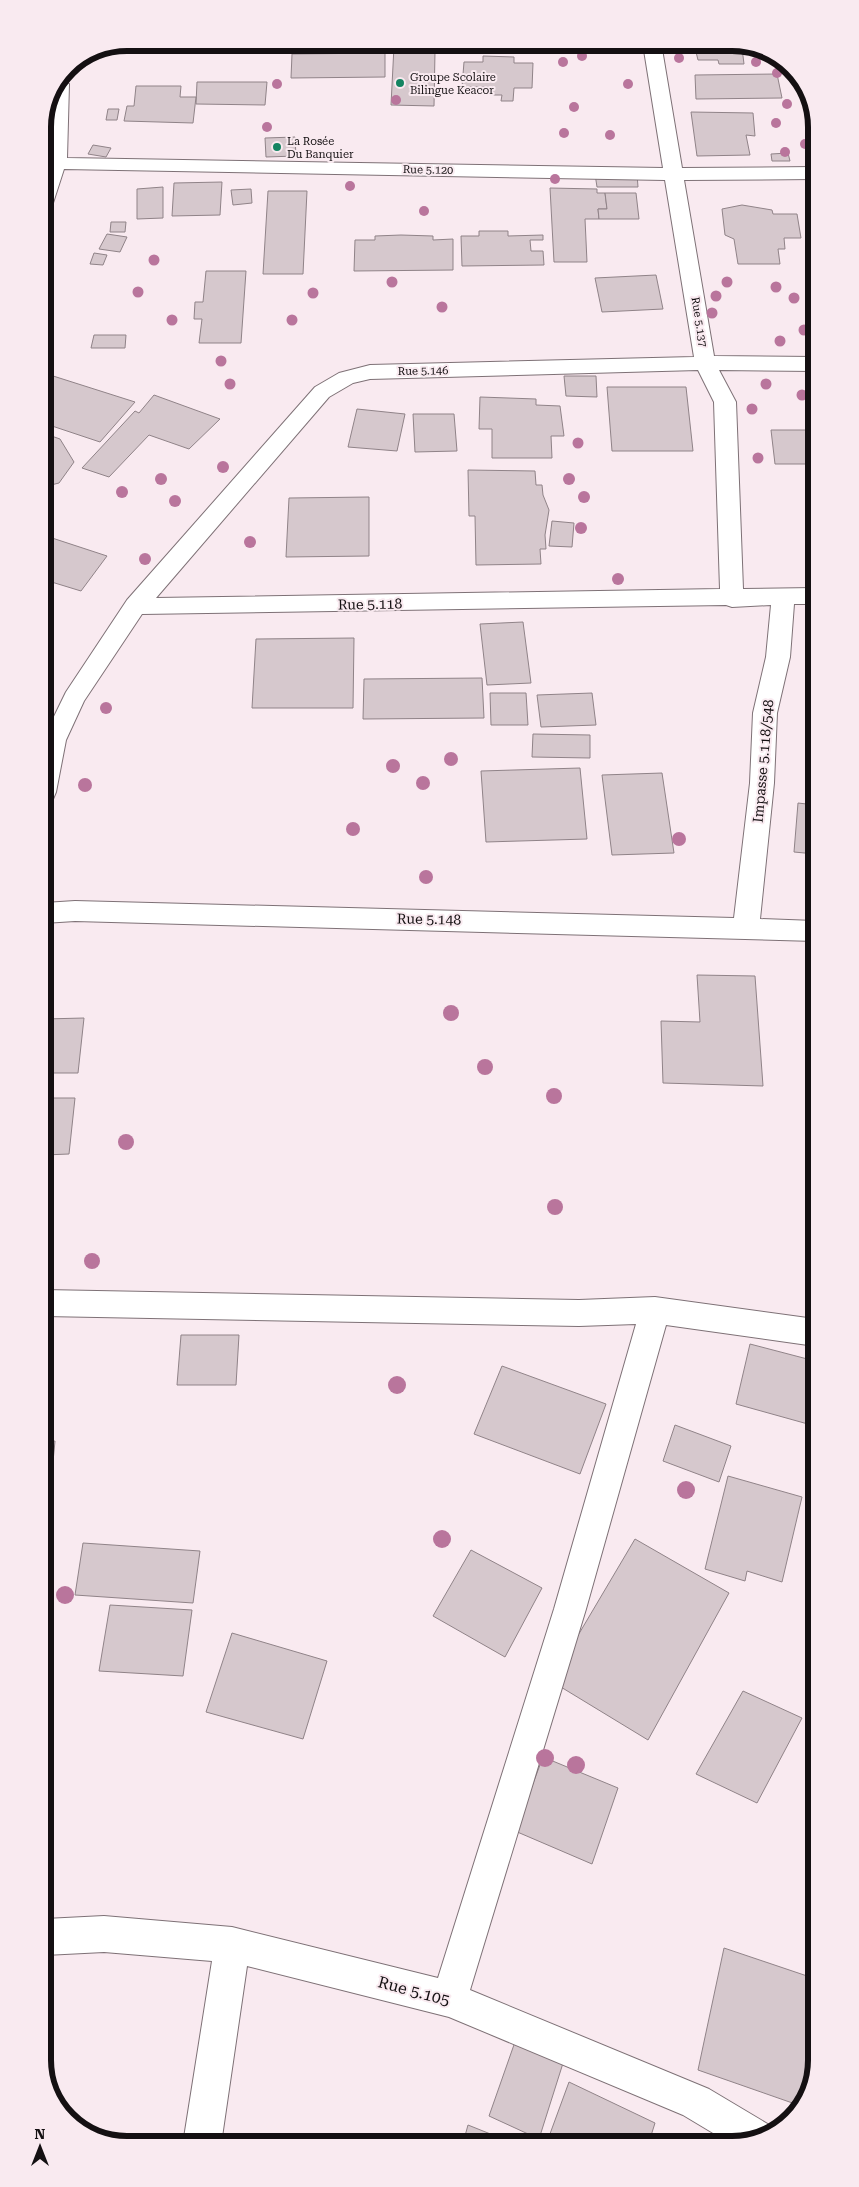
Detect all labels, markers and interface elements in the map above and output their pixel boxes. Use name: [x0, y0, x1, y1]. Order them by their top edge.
place label: Groupe Scolaire Bilingue Keacor: [410, 71, 496, 97]
marker: Groupe Scolaire Bilingue Keacor: [394, 77, 406, 89]
place label: La Rosée Du Banquier: [287, 135, 354, 161]
marker: La Rosée Du Banquier: [271, 141, 283, 153]
street label: Rue 5.120: [403, 163, 453, 177]
street label: Rue 5.137: [689, 296, 709, 348]
street label: Rue 5.146: [398, 364, 448, 378]
street label: Rue 5.118: [338, 595, 402, 613]
street label: Impasse 5.118/548: [750, 699, 776, 823]
street label: Rue 5.148: [397, 910, 461, 928]
street label: Rue 5.105: [376, 1972, 452, 2010]
north arrow: [15, 2122, 65, 2172]
text: N: [35, 2126, 46, 2142]

